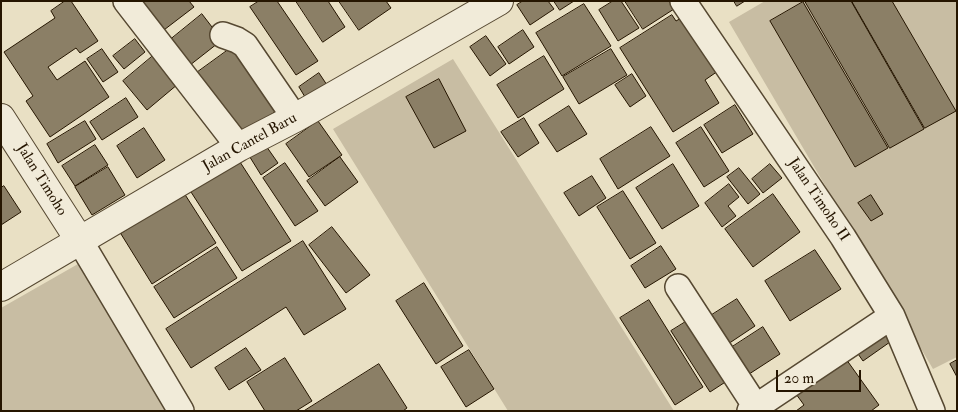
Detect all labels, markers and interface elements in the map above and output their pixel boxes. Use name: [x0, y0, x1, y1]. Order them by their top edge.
street label: Jalan Cantel Baru: [200, 110, 300, 176]
street label: Jalan Timoho: [12, 141, 70, 219]
street label: Jalan Timoho II: [783, 155, 853, 245]
scale bar: [778, 360, 863, 392]
text: 20 m: [784, 369, 814, 388]

